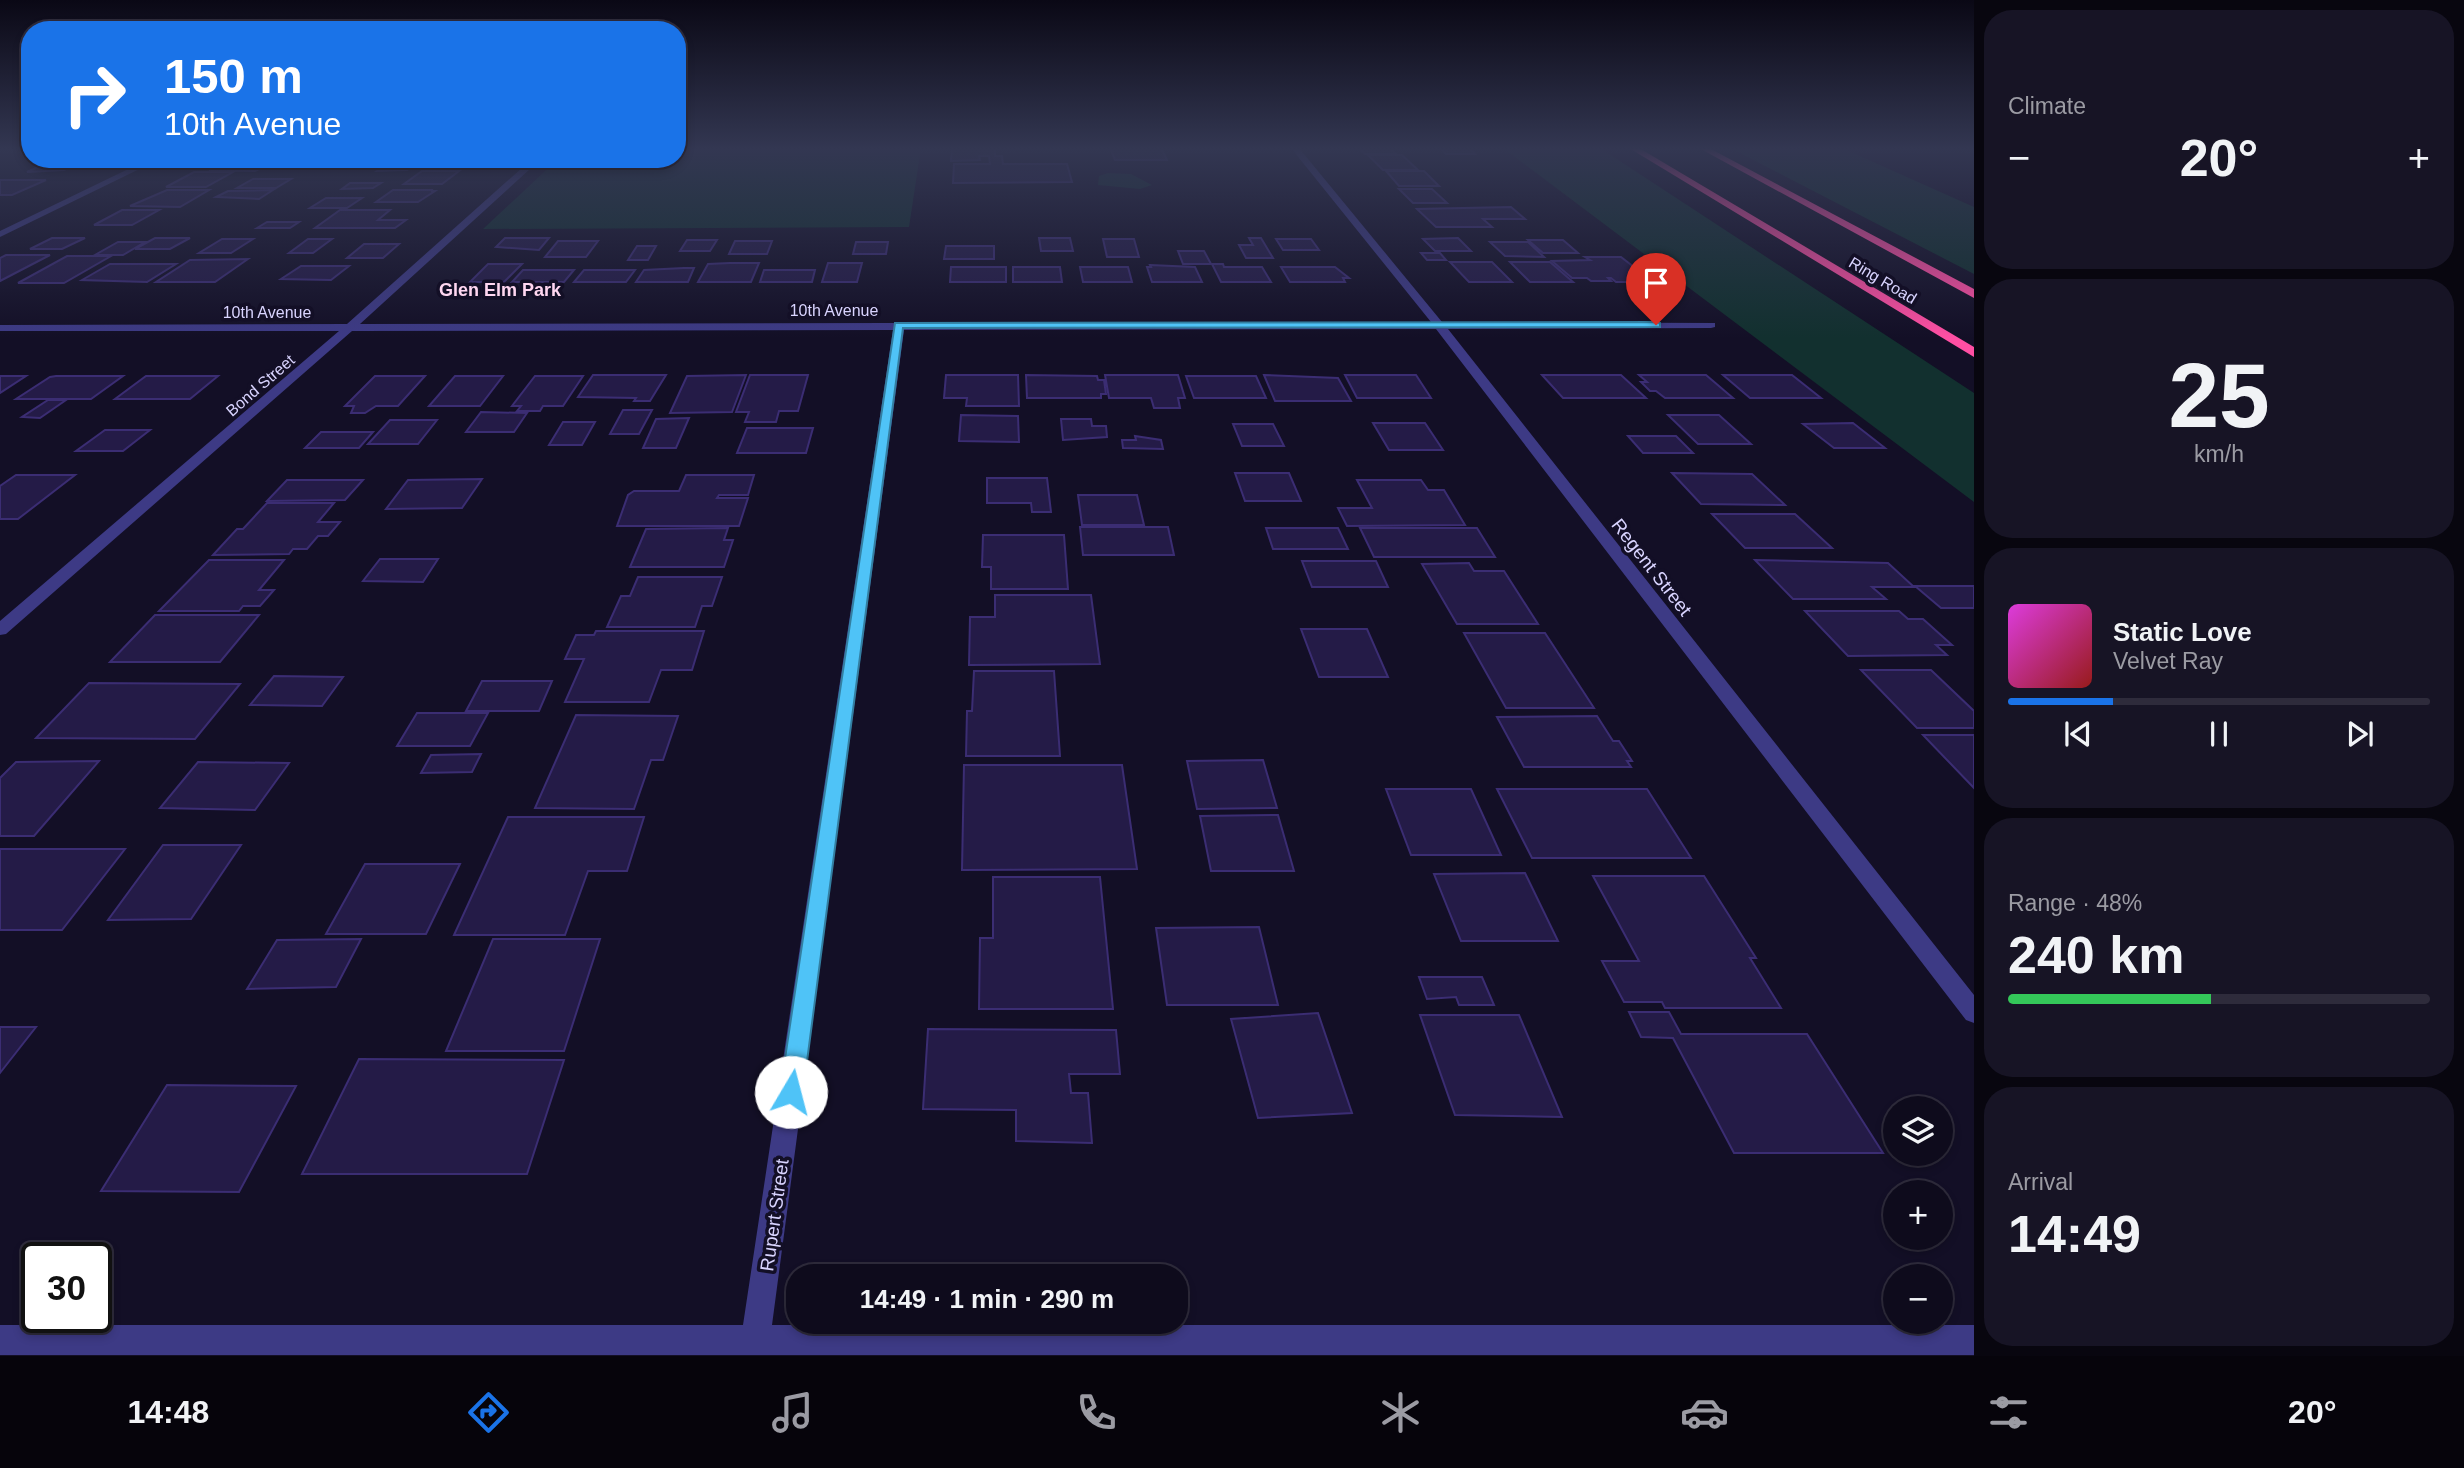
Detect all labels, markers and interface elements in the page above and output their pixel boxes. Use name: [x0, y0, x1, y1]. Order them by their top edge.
icon: right: [49, 49, 140, 140]
text: 150 m: [164, 49, 303, 103]
text: Climate: [2008, 93, 2086, 119]
text: 10th Avenue: [164, 106, 341, 142]
text: 20°: [2180, 129, 2258, 187]
text: −: [2008, 137, 2030, 179]
text: +: [2408, 137, 2430, 179]
pin: [1626, 253, 1686, 325]
street label: Ring Road: [1846, 254, 1920, 307]
icon: arrive: [1637, 264, 1675, 302]
district label: Glen Elm Park: [439, 280, 562, 300]
street label: 10th Avenue: [790, 302, 878, 319]
street label: 10th Avenue: [223, 304, 311, 321]
text: 25: [2168, 345, 2270, 446]
street label: Bond Street: [223, 351, 298, 420]
text: km/h: [2194, 441, 2244, 467]
street label: Regent Street: [1607, 515, 1696, 621]
text: Static Love: [2113, 617, 2252, 647]
text: Velvet Ray: [2113, 648, 2223, 674]
icon: previous: [2059, 715, 2097, 753]
icon: pause: [2200, 715, 2238, 753]
icon: next: [2341, 715, 2379, 753]
text: Range · 48%: [2008, 890, 2142, 916]
text: 240 km: [2008, 926, 2184, 984]
position arrow: [754, 1055, 828, 1129]
map controls: [1883, 1096, 1953, 1334]
button: layers: [1883, 1096, 1953, 1166]
street label: Rupert Street: [756, 1157, 793, 1272]
text: Arrival: [2008, 1169, 2073, 1195]
button: +: [1883, 1180, 1953, 1250]
text: 14:49: [2008, 1205, 2141, 1263]
speed limit sign: 30: [21, 1242, 112, 1333]
button: −: [1883, 1264, 1953, 1334]
text: 14:49 · 1 min · 290 m: [860, 1284, 1114, 1314]
icon: directions: [464, 1388, 513, 1437]
icon: music: [768, 1388, 817, 1437]
icon: phone: [1072, 1388, 1121, 1437]
icon: climate: [1376, 1388, 1425, 1437]
icon: car: [1680, 1388, 1729, 1437]
icon: filters: [1984, 1388, 2033, 1437]
text: 14:48: [127, 1394, 209, 1430]
text: 20°: [2288, 1394, 2337, 1430]

